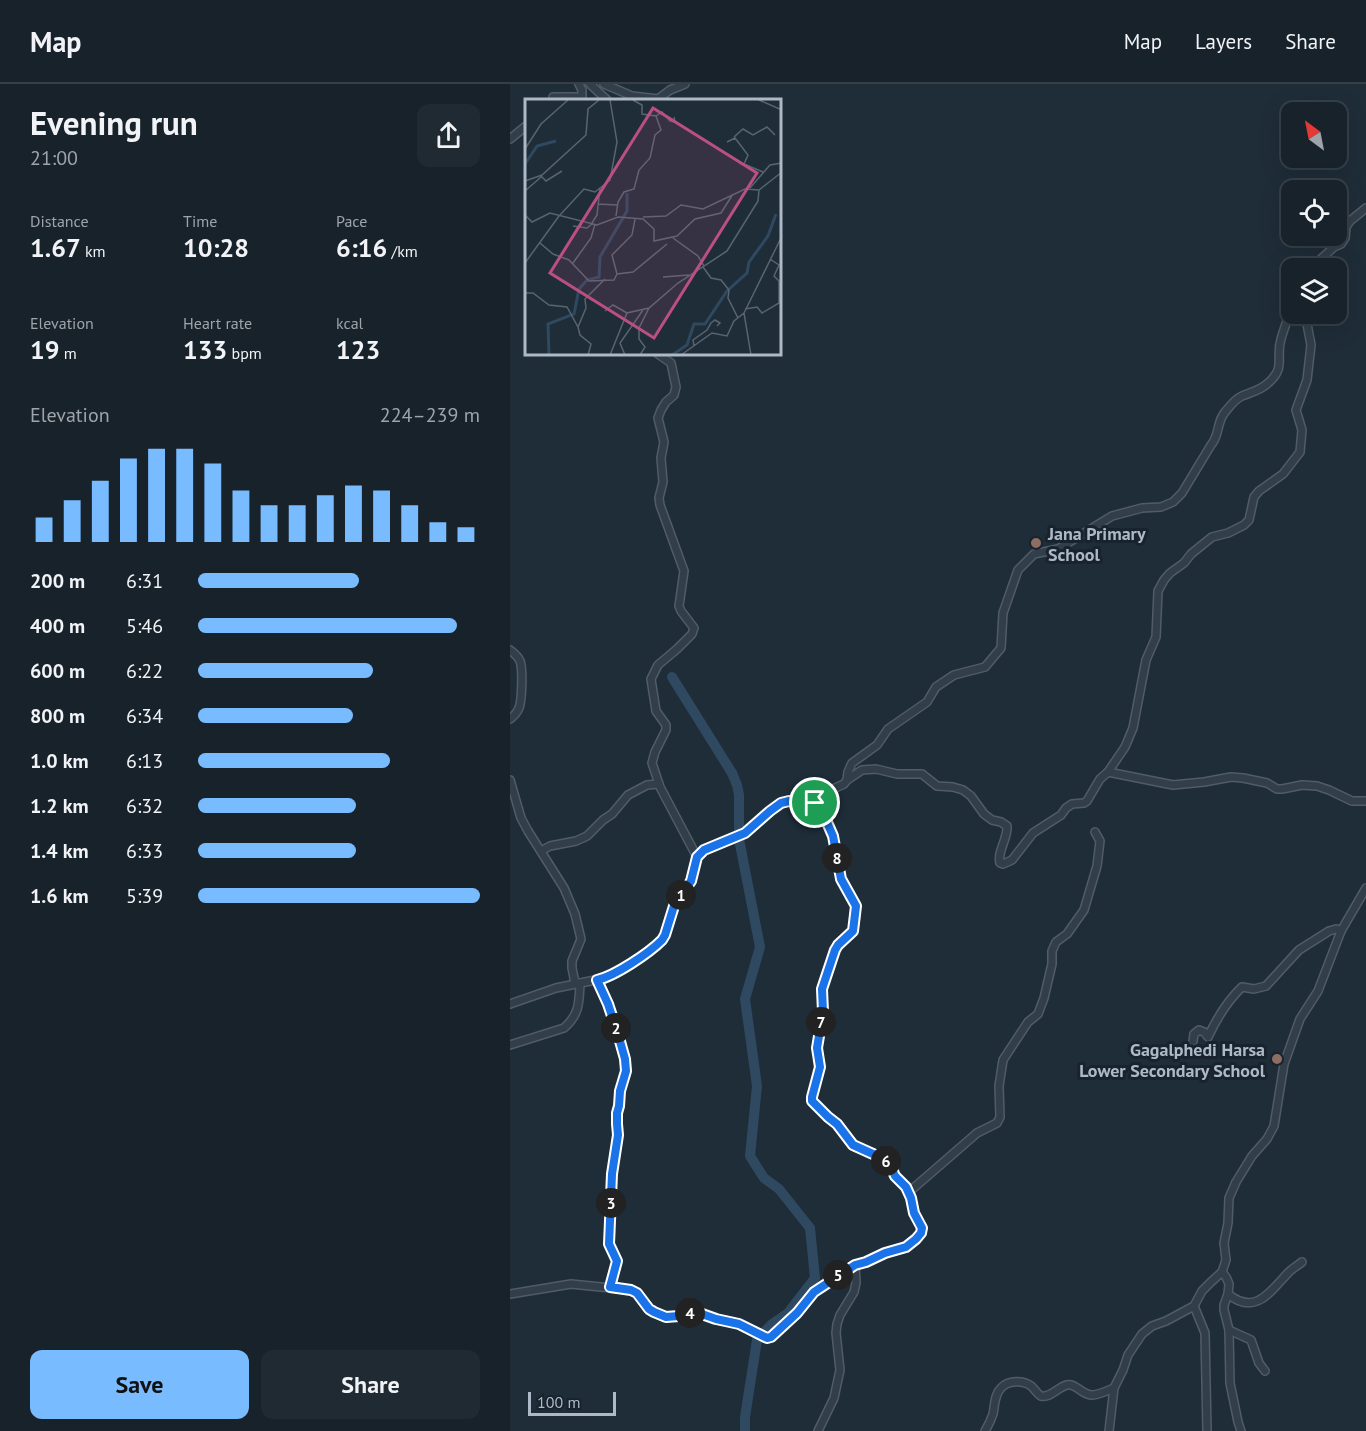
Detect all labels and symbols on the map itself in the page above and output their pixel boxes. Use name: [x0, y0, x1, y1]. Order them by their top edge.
inset map: [525, 99, 782, 356]
north arrow: [1281, 102, 1347, 168]
place label: Jana Primary School: [1047, 522, 1146, 566]
marker: Jana Primary School: [1029, 536, 1043, 550]
pin: [789, 777, 840, 828]
pin: 8: [822, 843, 852, 873]
pin: 1: [666, 880, 696, 910]
pin: 7: [806, 1007, 836, 1037]
pin: 2: [601, 1013, 631, 1043]
place label: Gagalphedi Harsa Lower Secondary School: [1079, 1038, 1266, 1082]
marker: Gagalphedi Harsa Lower Secondary School: [1270, 1052, 1284, 1066]
pin: 6: [871, 1146, 901, 1176]
pin: 3: [596, 1188, 626, 1218]
pin: 5: [823, 1260, 853, 1290]
pin: 4: [675, 1298, 705, 1328]
scale bar: [528, 1389, 616, 1416]

